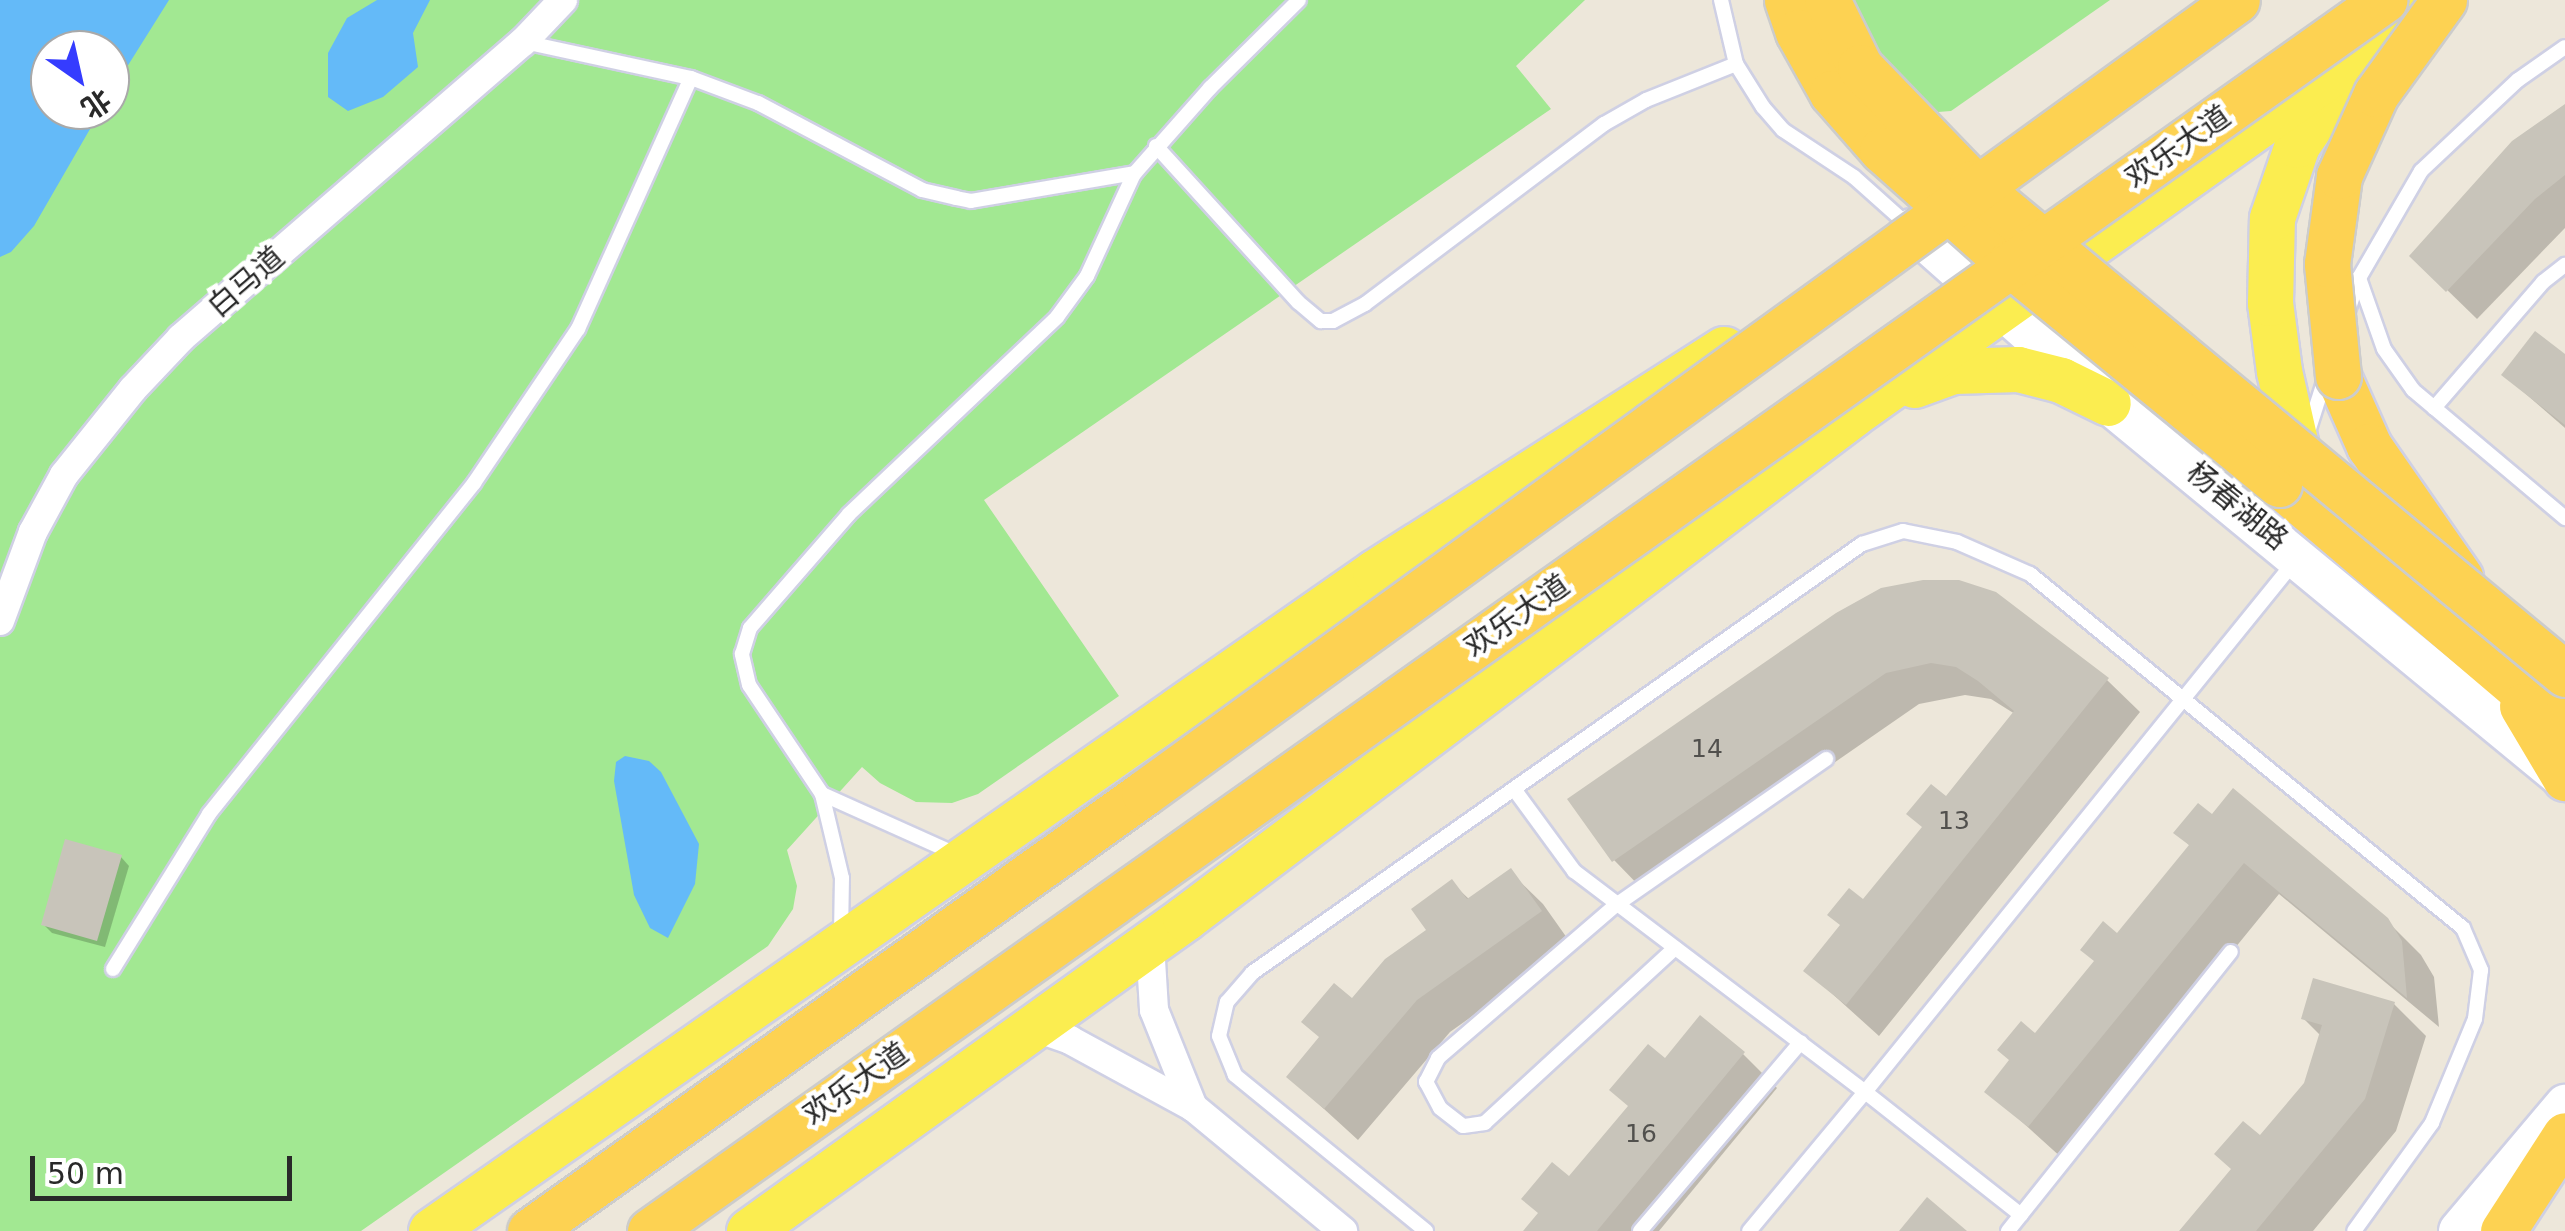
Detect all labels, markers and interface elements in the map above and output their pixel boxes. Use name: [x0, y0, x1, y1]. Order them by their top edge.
north arrow: [30, 30, 130, 130]
text: 北: [75, 82, 117, 125]
street label: 欢乐大道: [2119, 98, 2237, 196]
street label: 白马道: [200, 239, 292, 325]
street label: 杨春湖路: [2179, 454, 2295, 558]
street label: 欢乐大道: [1458, 567, 1576, 665]
house number: 14: [1691, 734, 1723, 764]
house number: 13: [1938, 806, 1970, 836]
street label: 欢乐大道: [797, 1035, 915, 1133]
house number: 16: [1625, 1119, 1657, 1149]
scale bar: [35, 1136, 298, 1198]
text: 50 m: [47, 1156, 124, 1191]

